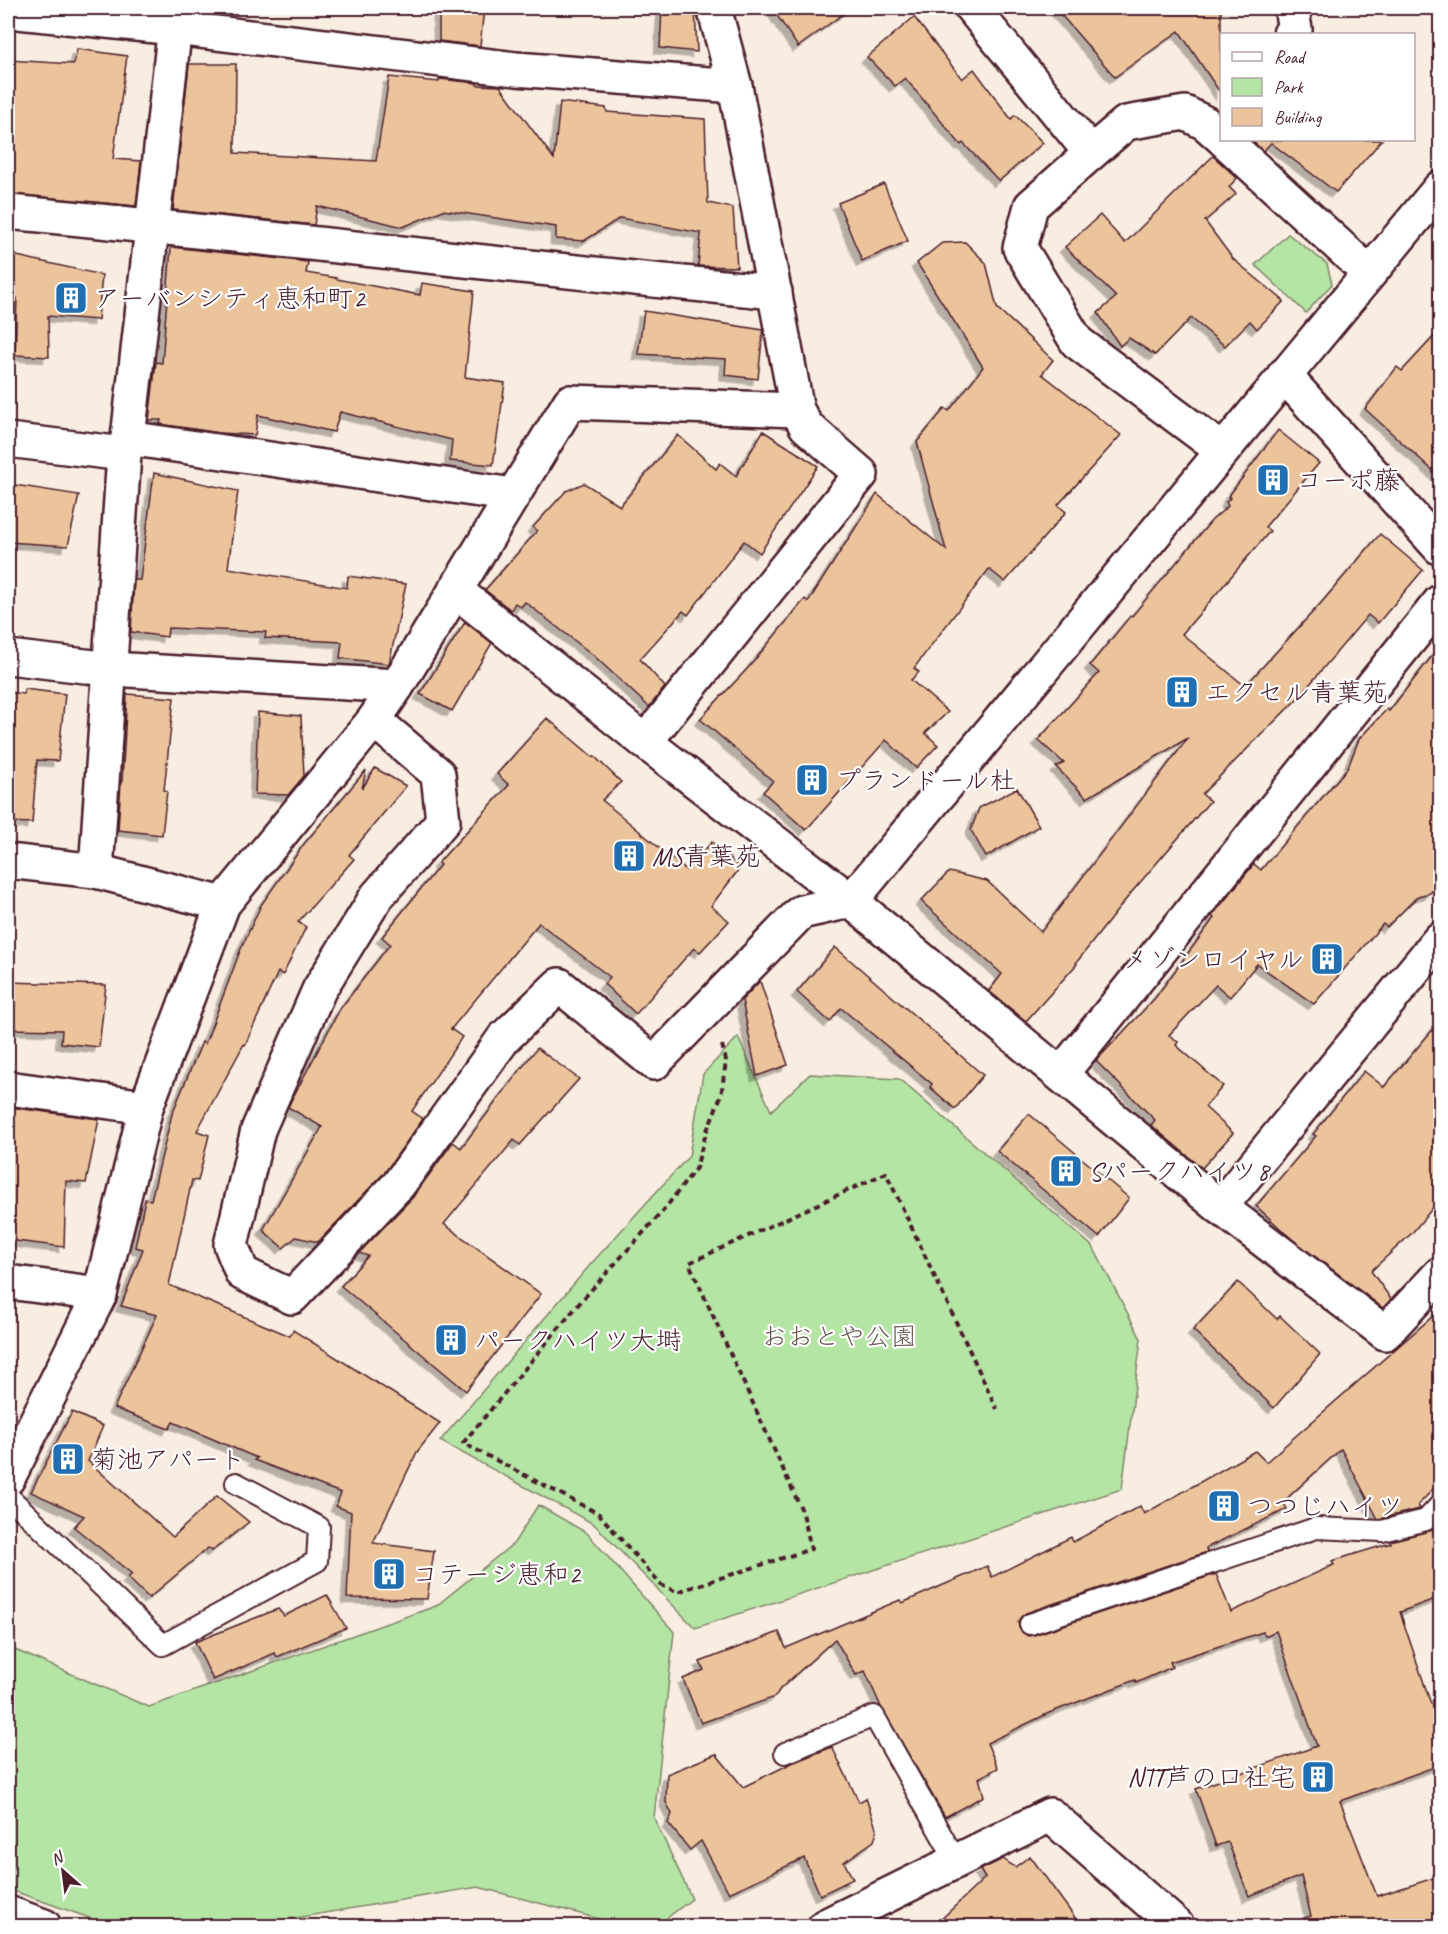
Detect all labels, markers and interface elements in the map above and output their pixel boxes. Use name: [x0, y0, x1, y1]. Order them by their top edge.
legend: [1220, 33, 1415, 141]
text: Road: [1274, 46, 1307, 68]
text: Park: [1274, 76, 1304, 98]
text: Building: [1274, 106, 1323, 128]
building icon: アーバンシティ恵和町2: [53, 280, 89, 316]
place label: アーバンシティ恵和町2: [94, 282, 367, 315]
building icon: コーポ藤: [1255, 462, 1291, 498]
place label: コーポ藤: [1296, 464, 1400, 497]
building icon: エクセル青葉苑: [1164, 674, 1200, 710]
place label: エクセル青葉苑: [1205, 676, 1388, 709]
building icon: プランドール杜: [794, 762, 830, 798]
place label: プランドール杜: [835, 764, 1015, 797]
building icon: MS青葉苑: [611, 838, 647, 874]
place label: MS青葉苑: [652, 840, 761, 873]
building icon: メゾンロイヤル: [1309, 941, 1345, 977]
place label: メゾンロイヤル: [1123, 943, 1304, 976]
building icon: Sパークハイツ8: [1048, 1153, 1084, 1189]
place label: Sパークハイツ8: [1089, 1155, 1271, 1188]
park label: おおとや公園: [761, 1320, 917, 1353]
building icon: パークハイツ大塒: [433, 1322, 469, 1358]
place label: パークハイツ大塒: [474, 1324, 681, 1357]
building icon: 菊池アパート: [50, 1441, 86, 1477]
place label: 菊池アパート: [91, 1443, 245, 1476]
building icon: つつじハイツ: [1206, 1488, 1242, 1524]
place label: つつじハイツ: [1247, 1490, 1403, 1523]
building icon: コテージ恵和2: [371, 1556, 407, 1592]
place label: コテージ恵和2: [412, 1558, 583, 1591]
building icon: NTT芦の口社宅: [1300, 1759, 1336, 1795]
place label: NTT芦の口社宅: [1127, 1761, 1295, 1794]
north arrow: [33, 1841, 93, 1901]
text: N: [47, 1846, 68, 1870]

